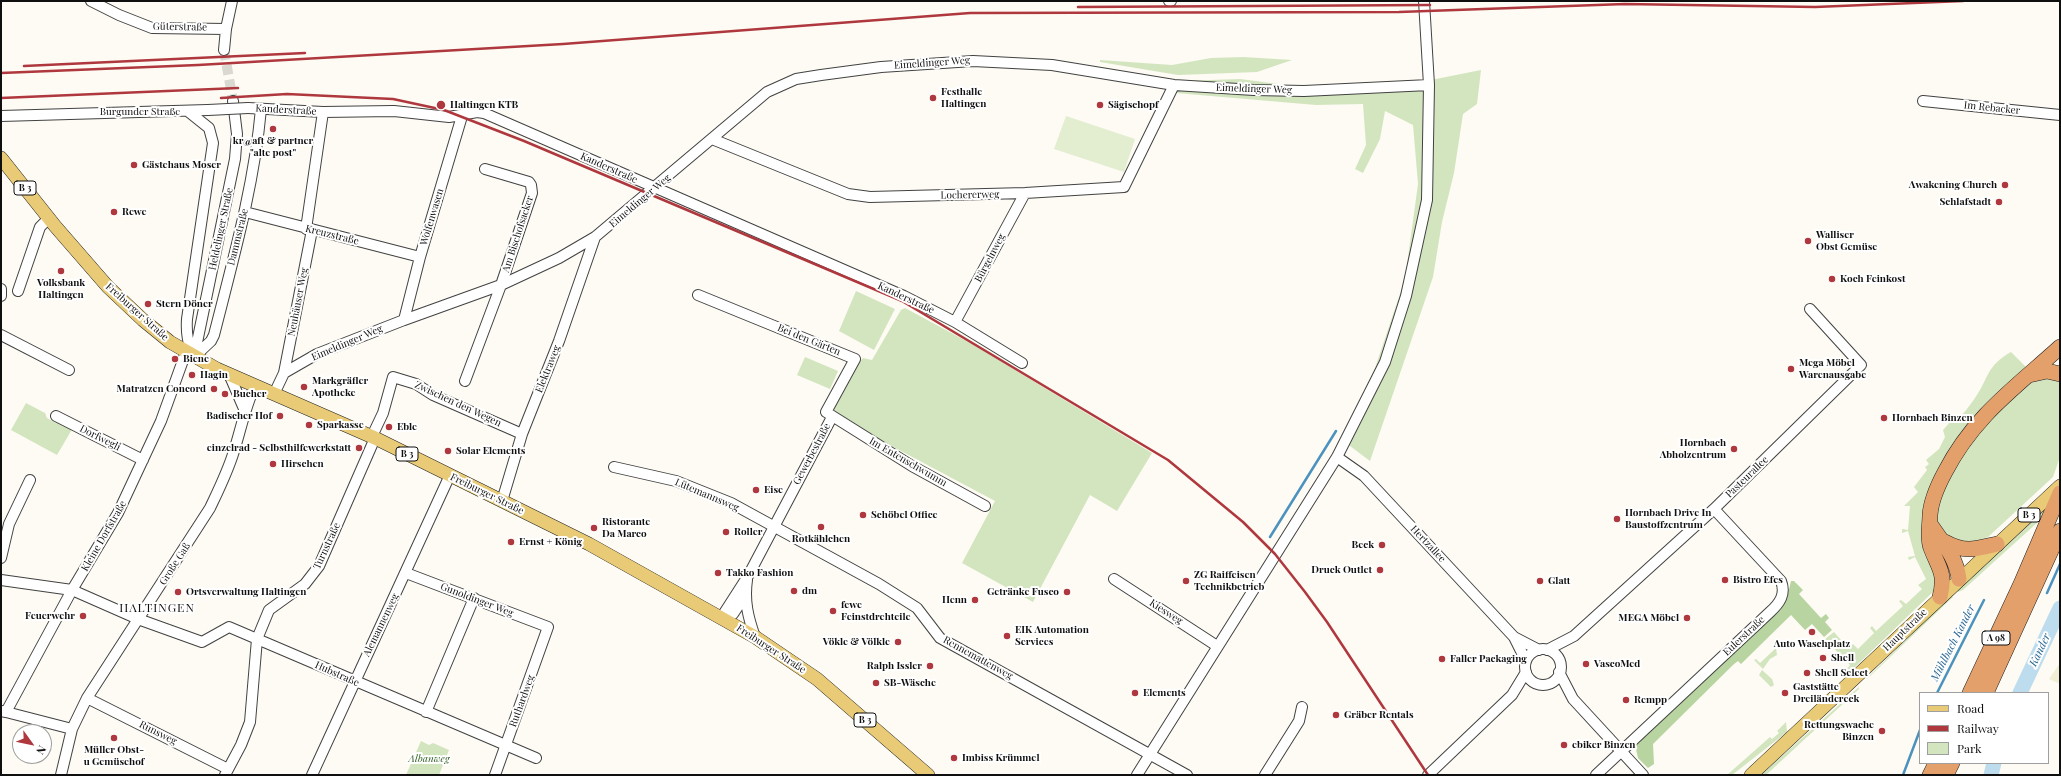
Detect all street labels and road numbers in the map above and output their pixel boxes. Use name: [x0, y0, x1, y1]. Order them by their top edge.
street label: Güterstraße: [153, 21, 207, 33]
street label: Eimeldinger Weg: [894, 54, 970, 72]
street label: Eimeldinger Weg: [1216, 82, 1292, 96]
street label: Im Rebacker: [1963, 99, 2021, 117]
street label: Kanderstraße: [255, 102, 317, 118]
street label: Burgunder Straße: [100, 106, 180, 118]
street label: Kanderstraße: [579, 150, 639, 186]
street label: Eimeldinger Weg: [607, 172, 673, 230]
road number: B 3: [14, 181, 36, 195]
street label: Heldelinger Straße: [206, 187, 236, 271]
street label: Wolfenwasen: [418, 187, 446, 247]
street label: Lochererweg: [940, 188, 1000, 202]
street label: Am Bischofsacker: [500, 194, 536, 274]
street label: Dammstraße: [225, 207, 251, 267]
street label: Kreuzstraße: [304, 223, 360, 247]
street label: Bürgelnweg: [972, 232, 1008, 284]
street label: Neuhäuser Weg: [285, 267, 311, 337]
street label: Kanderstraße: [876, 280, 936, 316]
street label: Freiburger Straße: [103, 281, 171, 343]
street label: Bei den Gärten: [776, 322, 842, 358]
street label: Eimeldinger Weg: [310, 323, 384, 363]
street label: Elektraweg: [533, 343, 563, 395]
street label: Zwischen den Wegen: [413, 379, 503, 429]
street label: Gewerbestraße: [791, 421, 833, 487]
street label: Dorfwegli: [78, 423, 122, 453]
street label: Im Entenschwumm: [867, 435, 949, 489]
road number: B 3: [396, 447, 418, 461]
street label: Pasteurallee: [1723, 454, 1771, 500]
street label: Freiburger Straße: [448, 471, 526, 517]
street label: Lütemannsweg: [673, 476, 741, 514]
street label: Kleine Dorfstraße: [79, 499, 129, 573]
road number: B 3: [2018, 508, 2040, 522]
street label: Turnstraße: [311, 521, 343, 571]
street label: Hertzallee: [1408, 523, 1448, 565]
street label: Große Gaß: [157, 541, 193, 587]
street label: Gunoldinger Weg: [439, 581, 515, 619]
street label: Alemannenweg: [361, 591, 401, 659]
street label: Kiesweg: [1147, 597, 1185, 627]
street label: Hauptstraße: [1881, 606, 1929, 654]
street label: Eulerstraße: [1721, 614, 1767, 658]
street label: Freiburger Straße: [734, 622, 808, 676]
road number: A 98: [1982, 631, 2010, 645]
street label: Rennemattenweg: [941, 634, 1015, 682]
street label: Hubstraße: [313, 659, 361, 689]
street label: Ruthardweg: [507, 673, 537, 729]
road number: B 3: [854, 713, 876, 727]
street label: Runsweg: [137, 718, 179, 748]

